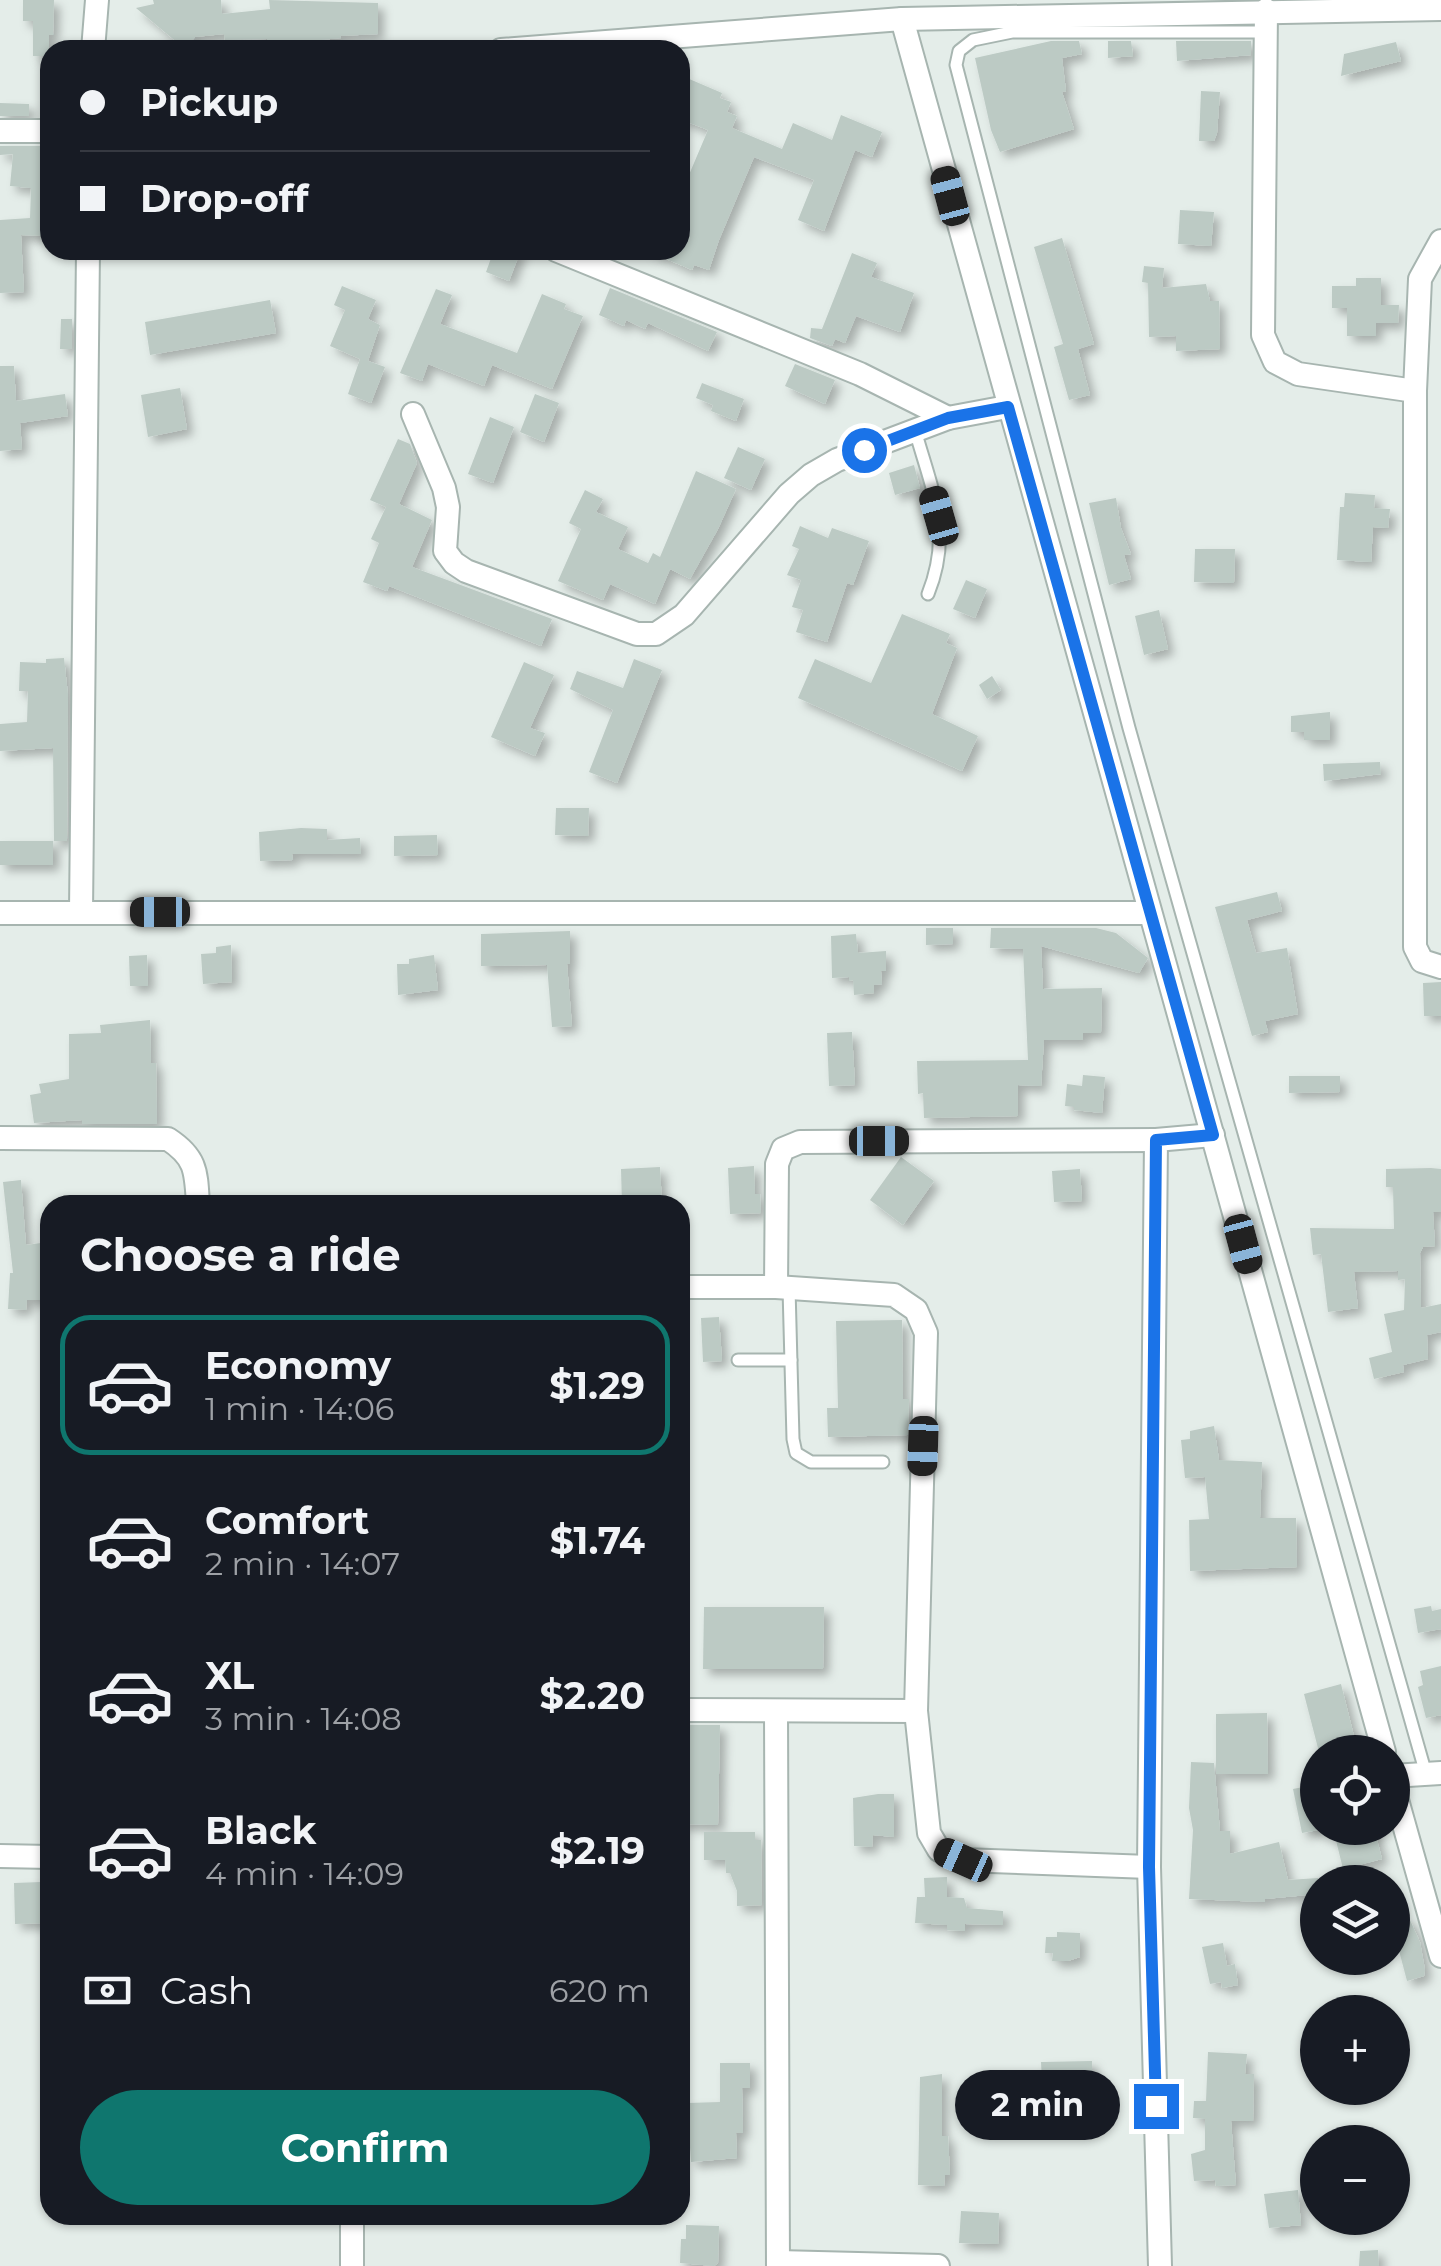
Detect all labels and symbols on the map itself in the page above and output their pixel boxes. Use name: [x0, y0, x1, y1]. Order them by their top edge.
car: [928, 163, 972, 229]
route start: [842, 428, 887, 473]
car: [916, 483, 962, 549]
car: [130, 897, 190, 927]
car: [849, 1126, 909, 1156]
car: [1221, 1211, 1265, 1277]
car: [907, 1415, 939, 1477]
car: [929, 1834, 997, 1886]
callout: 2 min: [956, 2071, 1121, 2141]
route end: [1134, 2084, 1179, 2129]

